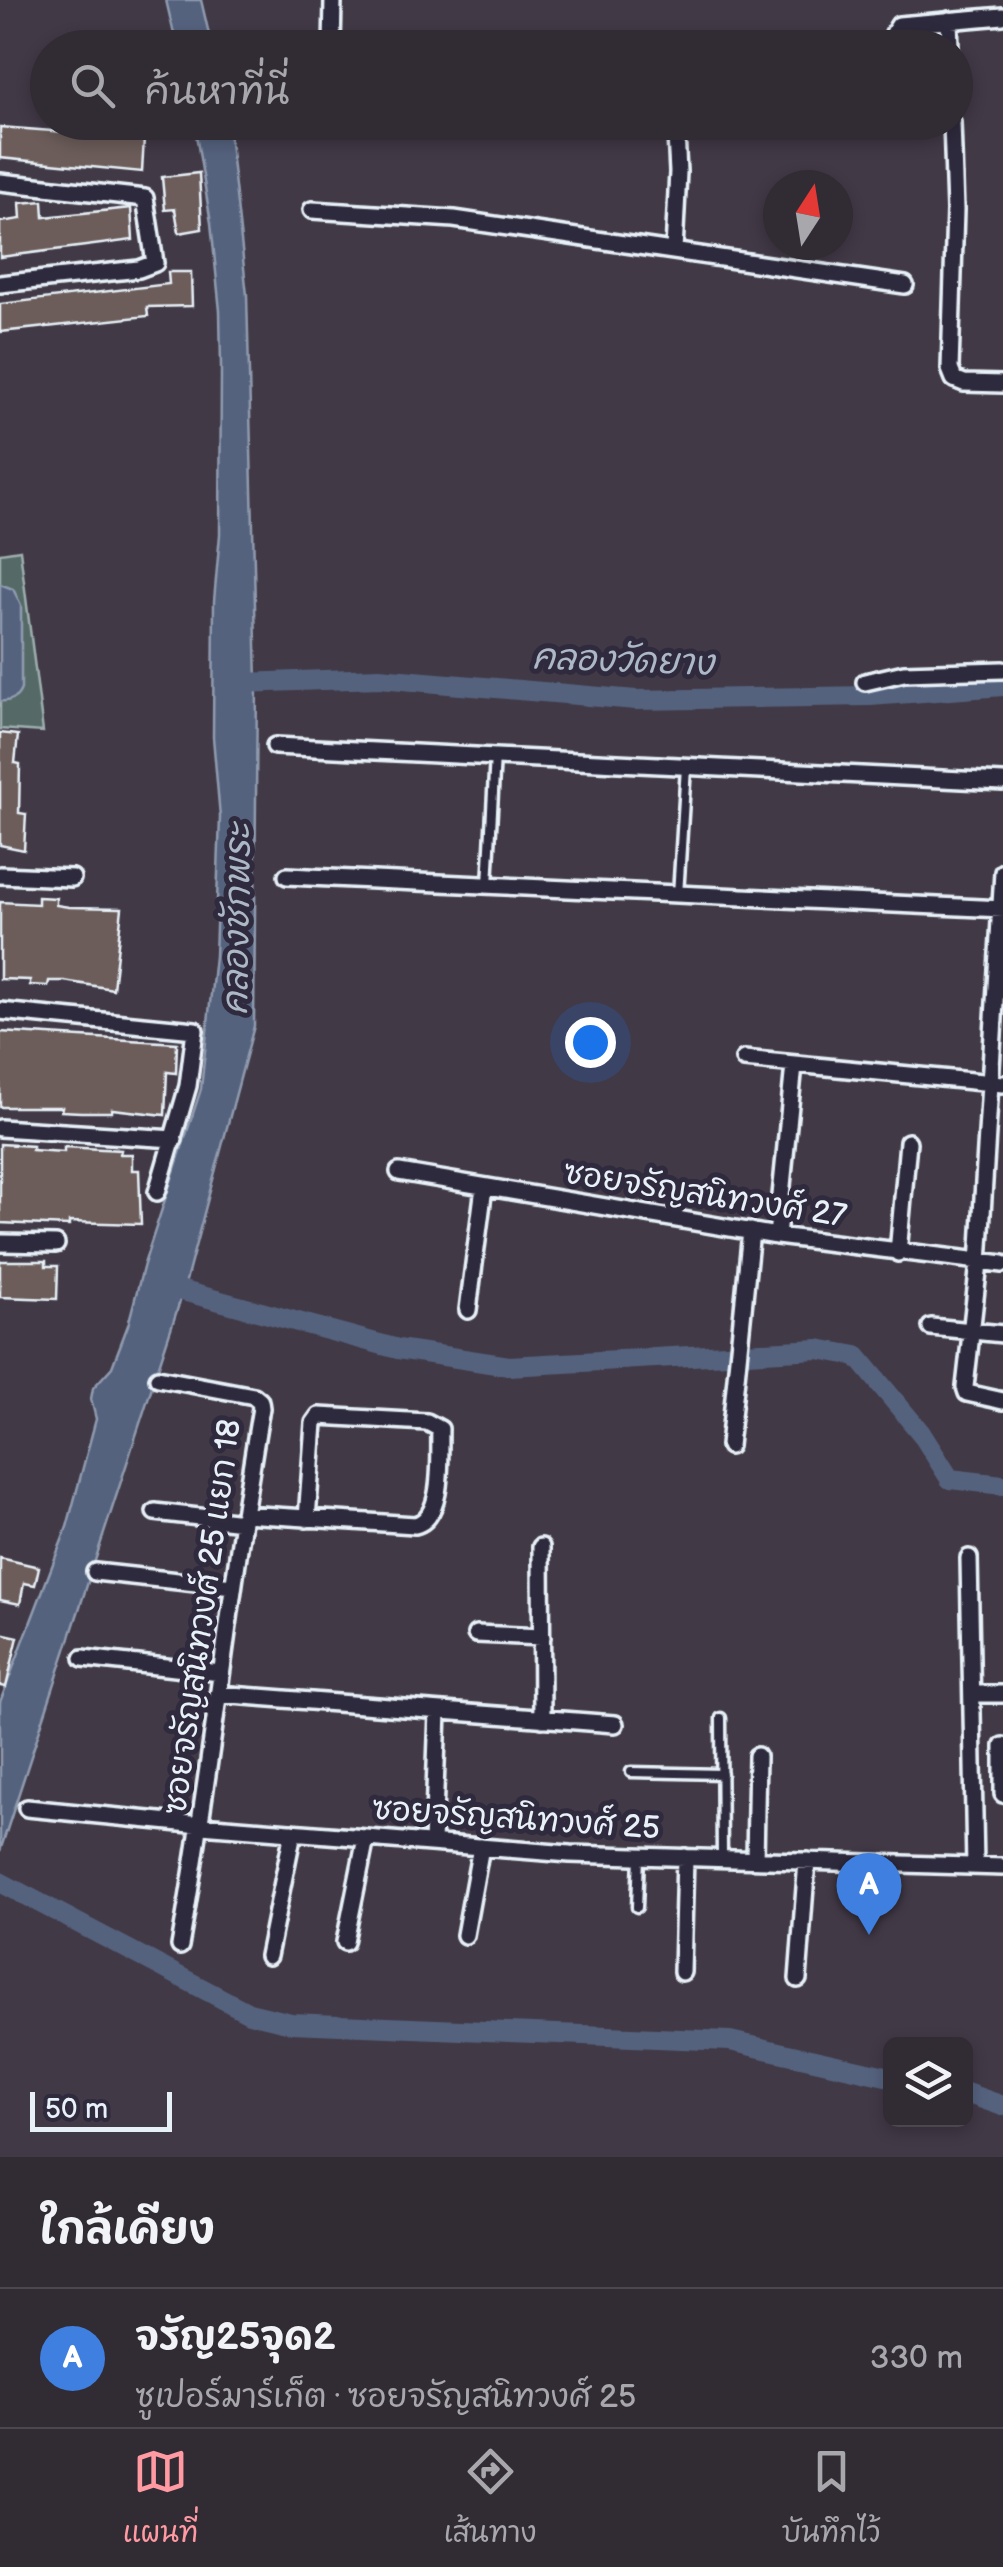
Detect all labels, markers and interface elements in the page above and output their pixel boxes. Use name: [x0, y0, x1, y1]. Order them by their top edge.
search box: [30, 30, 973, 140]
icon: search: [65, 58, 120, 113]
text: ค้นหาที่นี่: [145, 70, 289, 115]
north arrow: [763, 170, 853, 260]
water label: คลองวัดยาง: [532, 636, 717, 686]
water label: คลองชักพระ: [215, 820, 261, 1015]
your location: [565, 1017, 616, 1068]
street label: ซอยจรัญสนิทวงศ์ 27: [561, 1150, 850, 1237]
street label: ซอยจรัญสนิทวงศ์ 25 แยก 18: [153, 1416, 250, 1817]
street label: ซอยจรัญสนิทวงศ์ 25: [371, 1786, 662, 1849]
pin: A: [836, 1852, 902, 1935]
map controls: [883, 2037, 973, 2127]
button: layers: [883, 2037, 973, 2127]
scale bar: [30, 2087, 172, 2132]
text: 50 m: [45, 2093, 108, 2126]
text: ใกล้เคียง: [40, 2205, 215, 2256]
text: จรัญ25จุด2: [135, 2315, 336, 2360]
text: A: [63, 2339, 82, 2378]
text: 330 m: [870, 2339, 963, 2378]
text: ซูเปอร์มาร์เก็ต · ซอยจรัญสนิทวงศ์ 25: [135, 2378, 636, 2417]
tab: แผนที่: [123, 2444, 198, 2553]
tab: เส้นทาง: [444, 2444, 536, 2553]
tab: บันทึกไว้: [782, 2444, 880, 2553]

